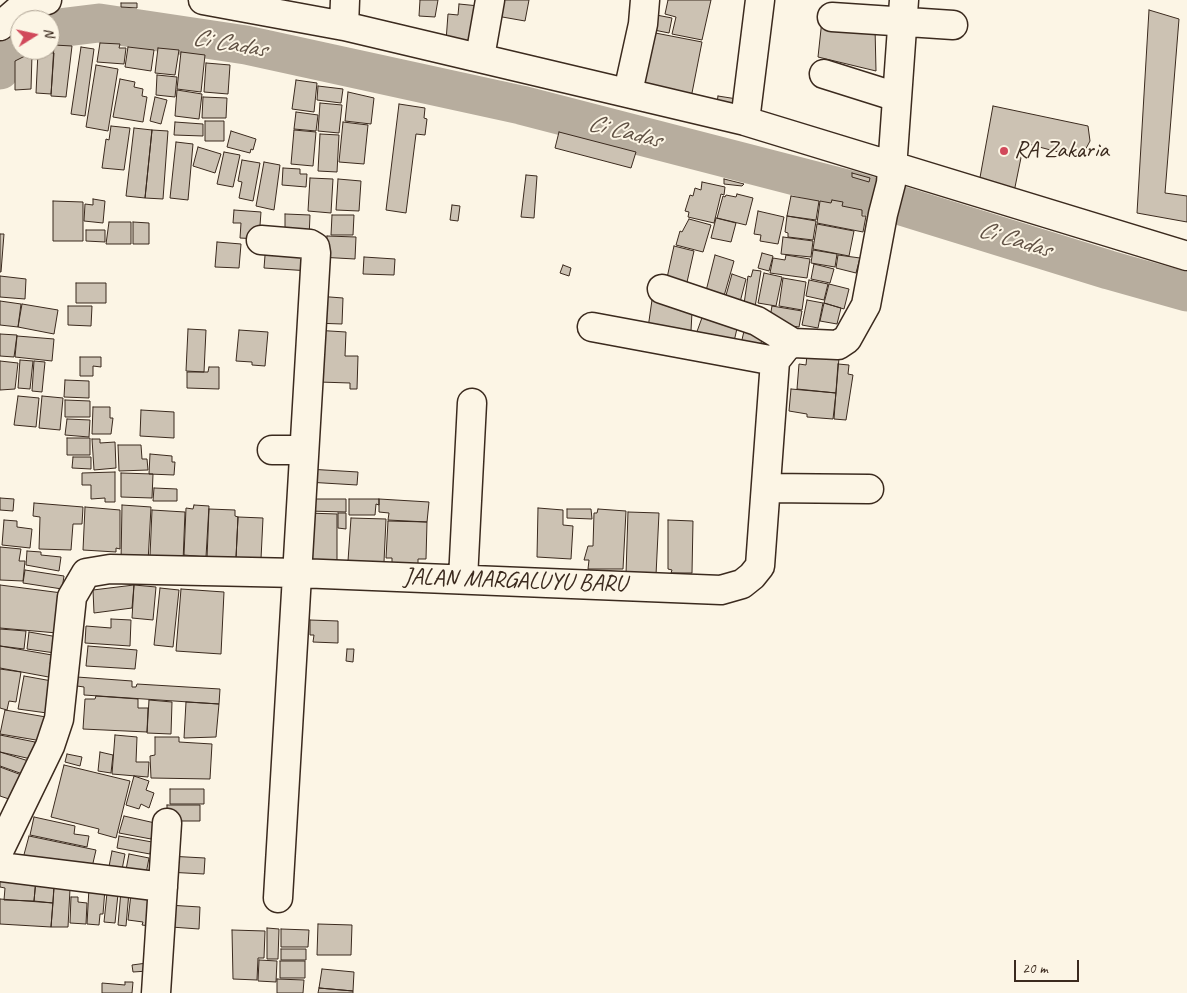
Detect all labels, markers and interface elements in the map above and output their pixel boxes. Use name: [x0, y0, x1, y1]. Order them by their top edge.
north arrow: [10, 10, 60, 60]
water label: Ci Cadas: [190, 23, 268, 65]
text: N: [40, 27, 58, 38]
water label: Ci Cadas: [585, 109, 663, 155]
place label: RA Zakaria: [1014, 137, 1109, 165]
marker: RA Zakaria: [998, 145, 1010, 157]
water label: Ci Cadas: [974, 215, 1054, 265]
street label: JALAN MARGALUYU BARU: [403, 563, 627, 599]
scale bar: [1017, 950, 1082, 982]
text: 20 m: [1022, 959, 1048, 978]

